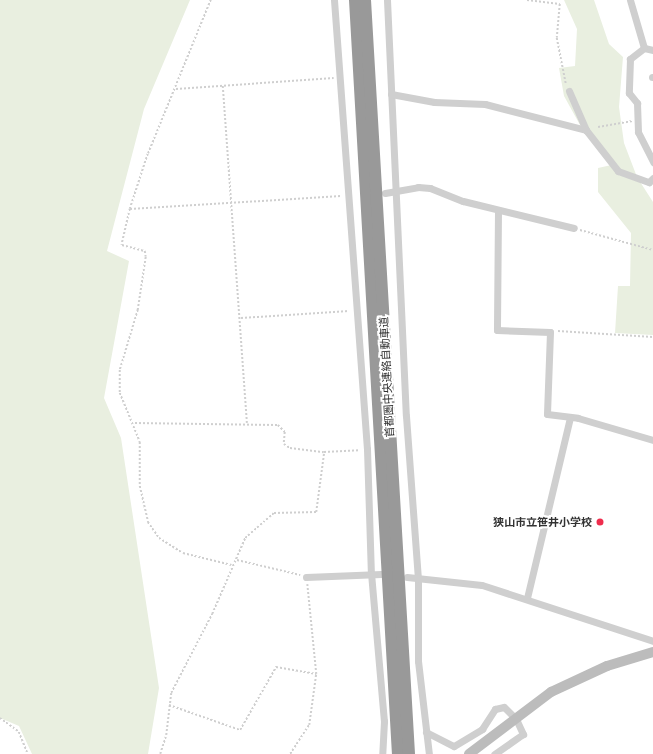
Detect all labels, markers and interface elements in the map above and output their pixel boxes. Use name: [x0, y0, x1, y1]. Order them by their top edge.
street label: 首都圏中央連絡自動車道: [377, 316, 397, 438]
place label: 狭山市立笹井小学校: [493, 515, 592, 529]
marker: 狭山市立笹井小学校: [595, 517, 605, 527]

